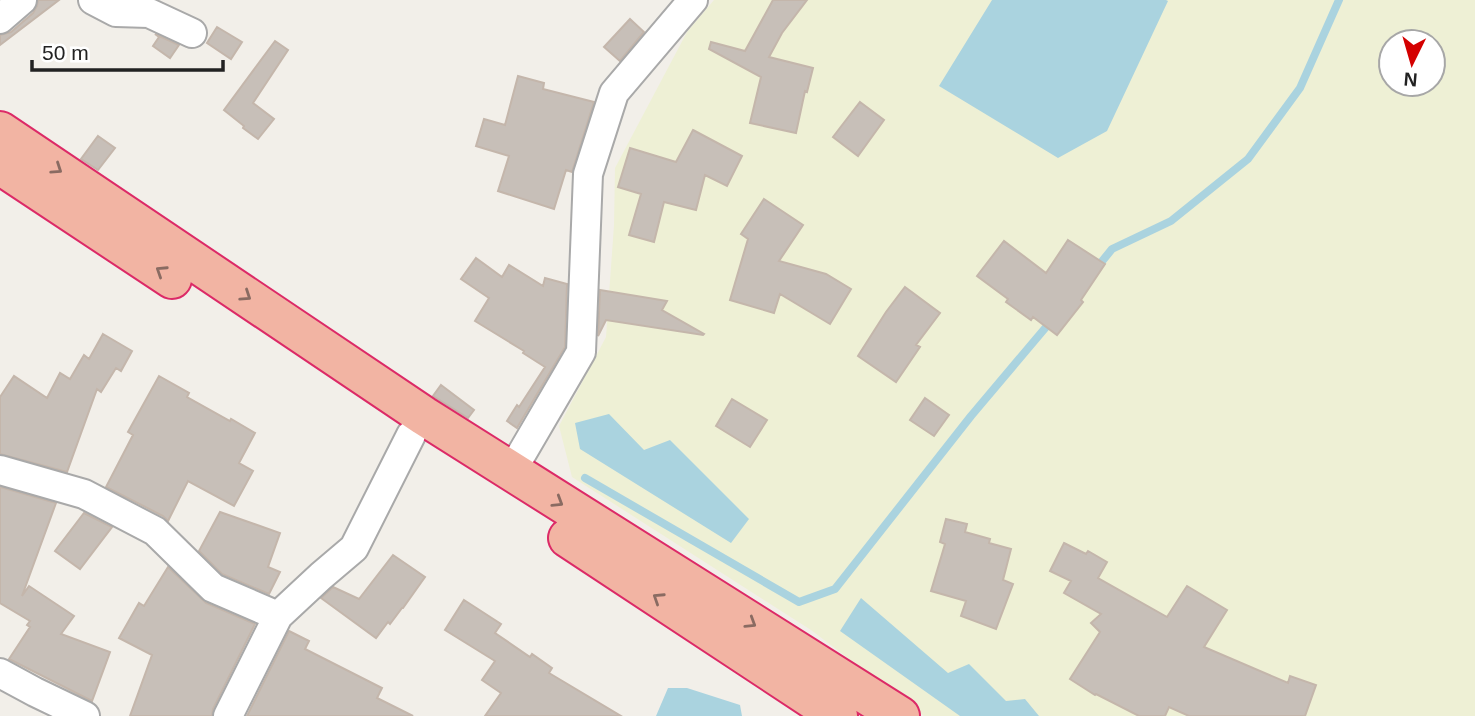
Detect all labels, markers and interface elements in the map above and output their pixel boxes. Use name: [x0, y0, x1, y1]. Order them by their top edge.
scale bar: [32, 28, 222, 72]
north arrow: [1377, 28, 1447, 98]
text: 50 m: [42, 41, 89, 64]
text: N: [1403, 68, 1418, 90]
one-way arrow: [49, 161, 62, 174]
one-way arrow: [156, 267, 169, 279]
one-way arrow: [238, 288, 251, 301]
one-way arrow: [551, 493, 564, 506]
one-way arrow: [653, 593, 666, 606]
one-way arrow: [743, 614, 756, 627]

